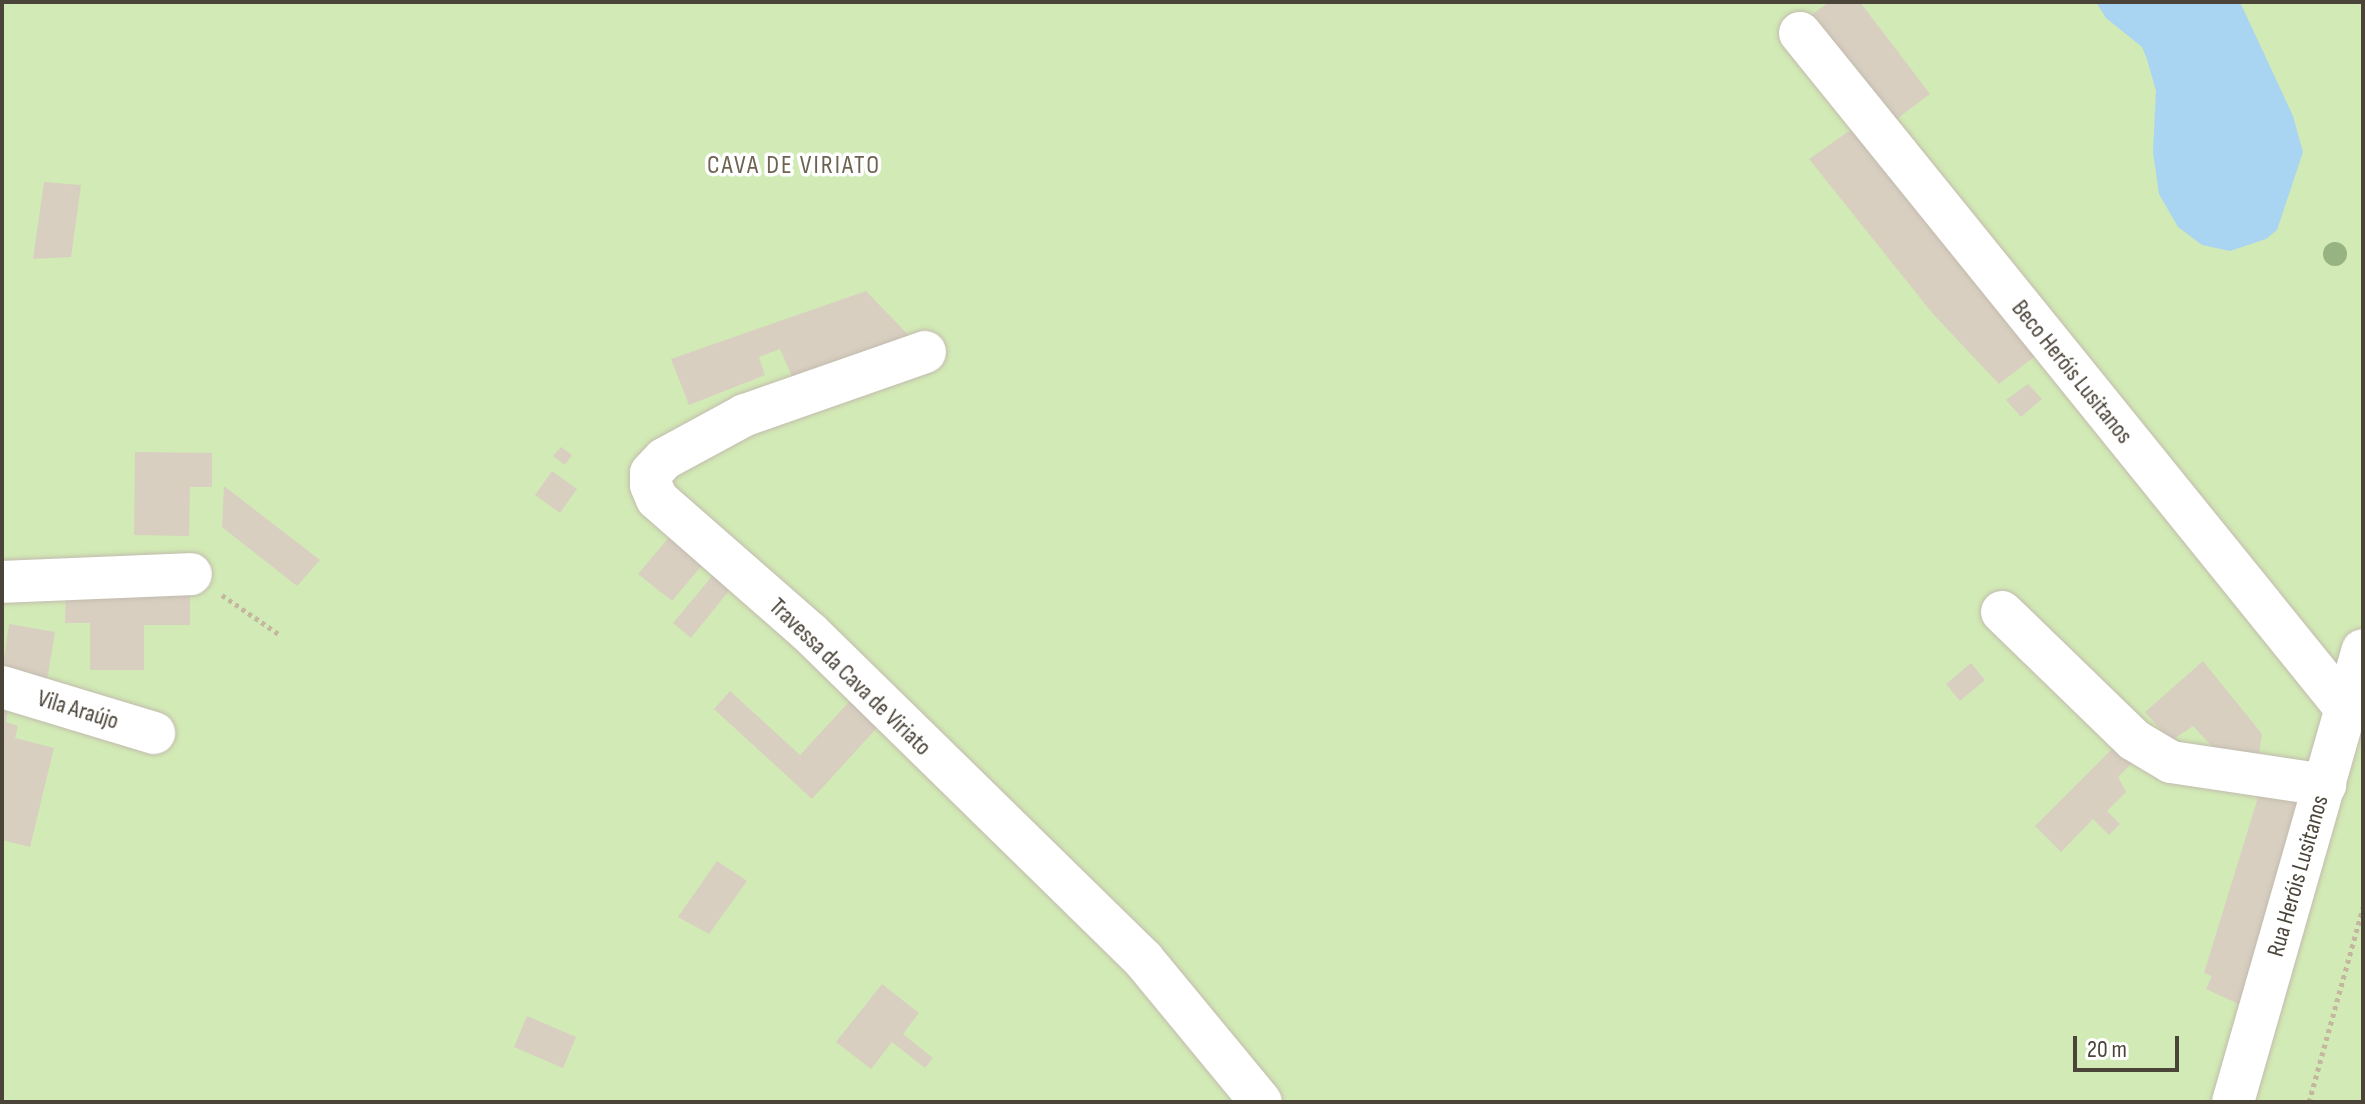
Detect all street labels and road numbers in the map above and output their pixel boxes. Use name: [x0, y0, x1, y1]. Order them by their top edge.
street label: Beco Heróis Lusitanos: [2005, 295, 2139, 449]
street label: Travessa da Cava de Viriato: [763, 592, 937, 762]
street label: Vila Araújo: [34, 684, 122, 736]
street label: Rua Heróis Lusitanos: [2261, 792, 2335, 960]

